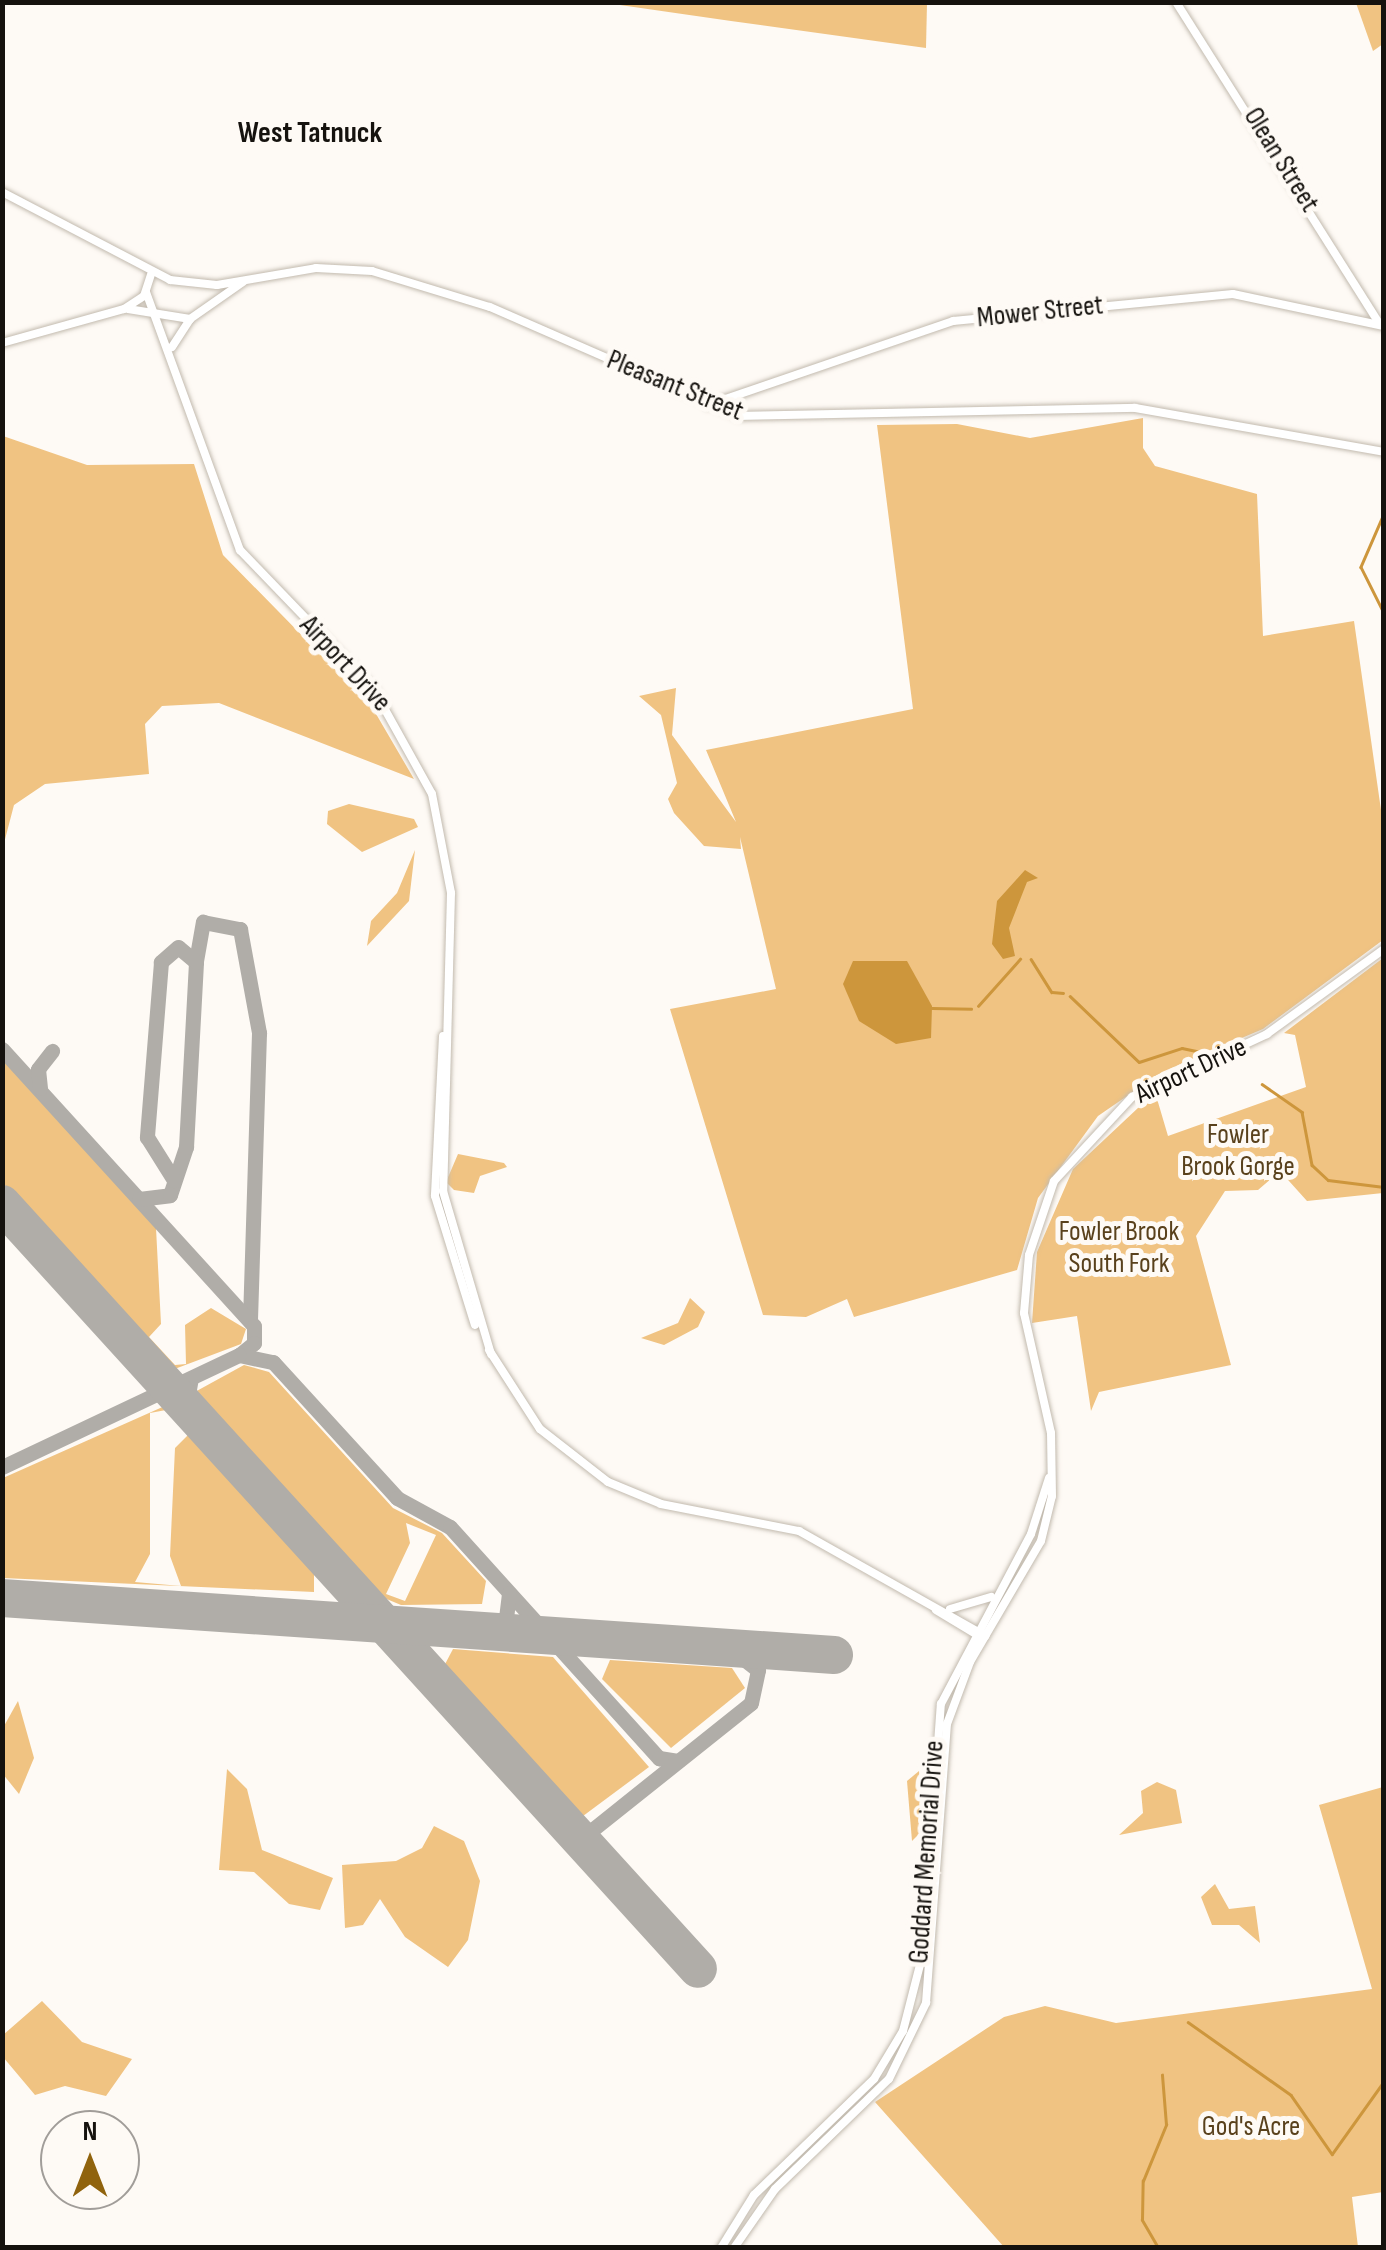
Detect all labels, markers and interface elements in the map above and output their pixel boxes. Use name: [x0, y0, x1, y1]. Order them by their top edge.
street label: Olean Street: [1236, 102, 1326, 218]
district label: West Tatnuck: [238, 115, 382, 151]
street label: Mower Street: [975, 289, 1105, 335]
street label: Pleasant Street: [602, 343, 748, 429]
street label: Airport Drive: [292, 609, 398, 719]
street label: Airport Drive: [1130, 1031, 1252, 1111]
park label: Fowler Brook Gorge: [1181, 1118, 1295, 1184]
park label: Fowler Brook South Fork: [1059, 1215, 1179, 1281]
street label: Goddard Memorial Drive: [902, 1739, 952, 1965]
north arrow: [40, 2110, 140, 2210]
park label: God's Acre: [1202, 2110, 1300, 2144]
text: N: [83, 2115, 97, 2148]

